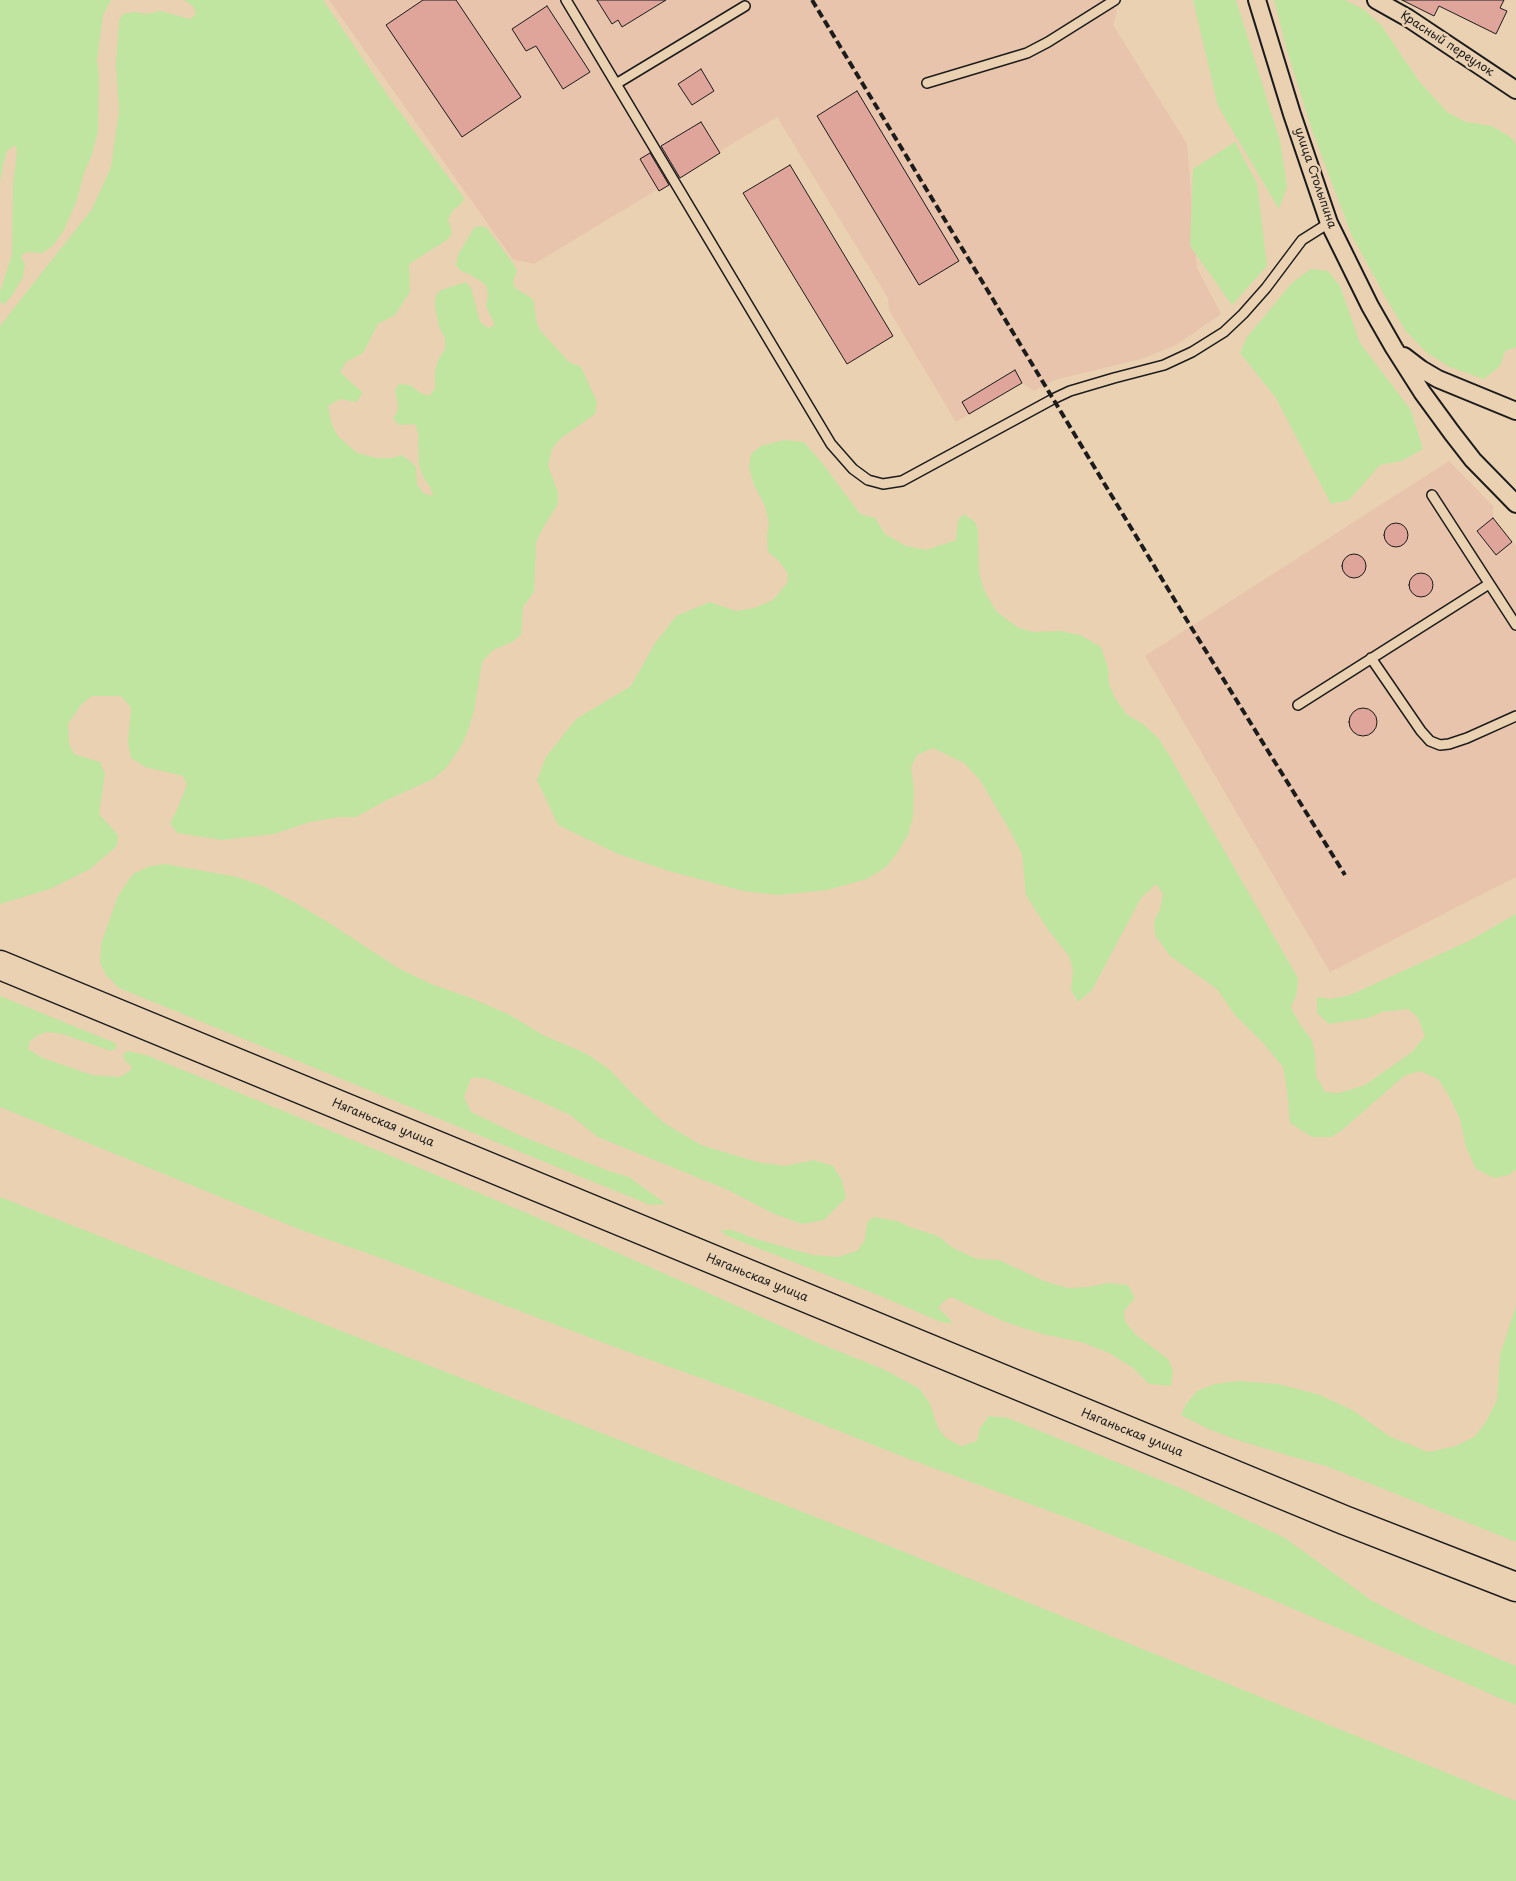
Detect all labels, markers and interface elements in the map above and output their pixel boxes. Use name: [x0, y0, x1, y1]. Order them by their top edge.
street label: Красный переулок: [1398, 8, 1496, 80]
street label: улица Столыпина: [1291, 126, 1339, 230]
street label: Няганьская улица: [330, 1096, 436, 1150]
street label: Няганьская улица: [704, 1251, 810, 1305]
street label: Няганьская улица: [1079, 1406, 1185, 1460]

